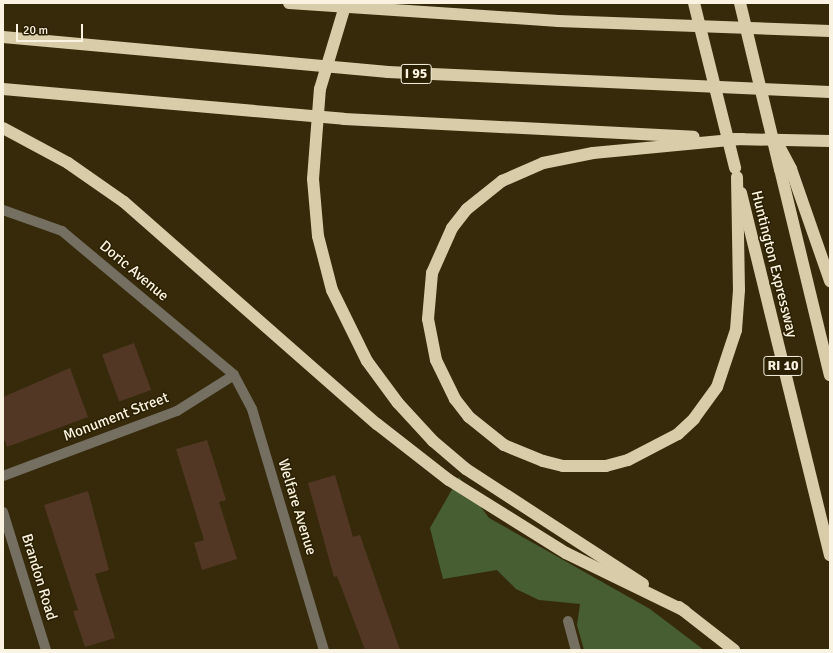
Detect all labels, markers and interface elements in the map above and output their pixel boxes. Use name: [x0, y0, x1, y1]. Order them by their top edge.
scale bar: [18, 16, 85, 42]
text: 20 m: [23, 23, 48, 38]
road number: I 95: [400, 62, 432, 86]
street label: Huntington Expressway: [747, 189, 801, 339]
street label: Doric Avenue: [96, 237, 172, 305]
road number: RI 10: [763, 354, 803, 378]
street label: Monument Street: [61, 389, 171, 445]
street label: Welfare Avenue: [274, 457, 320, 557]
street label: Brandon Road: [17, 532, 61, 622]

